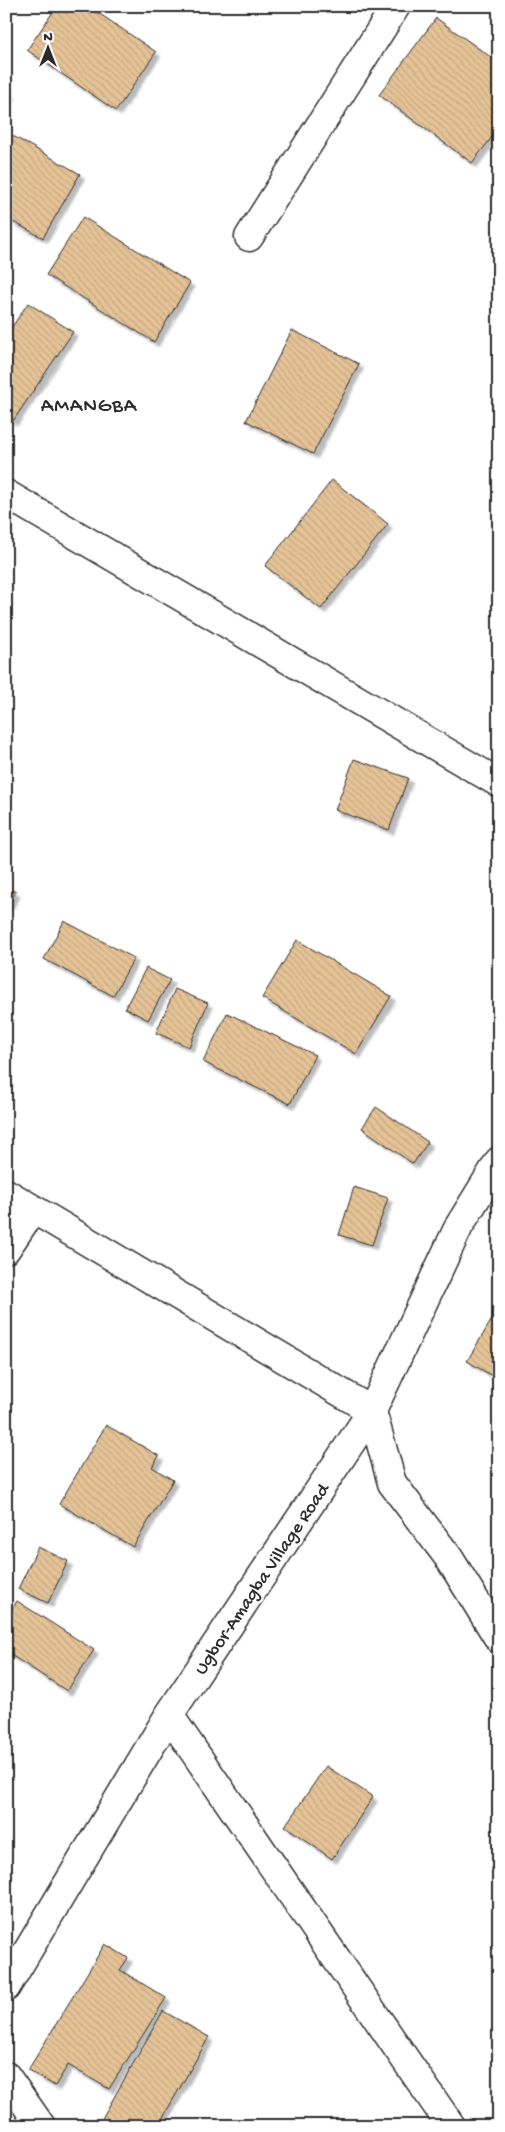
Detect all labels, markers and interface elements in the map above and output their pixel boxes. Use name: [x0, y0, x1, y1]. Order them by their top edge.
north arrow: [22, 22, 72, 72]
text: N: [43, 29, 53, 46]
district label: AMANGBA: [41, 395, 138, 420]
street label: Ugbor-Amagba Village Road: [190, 1478, 337, 1680]

